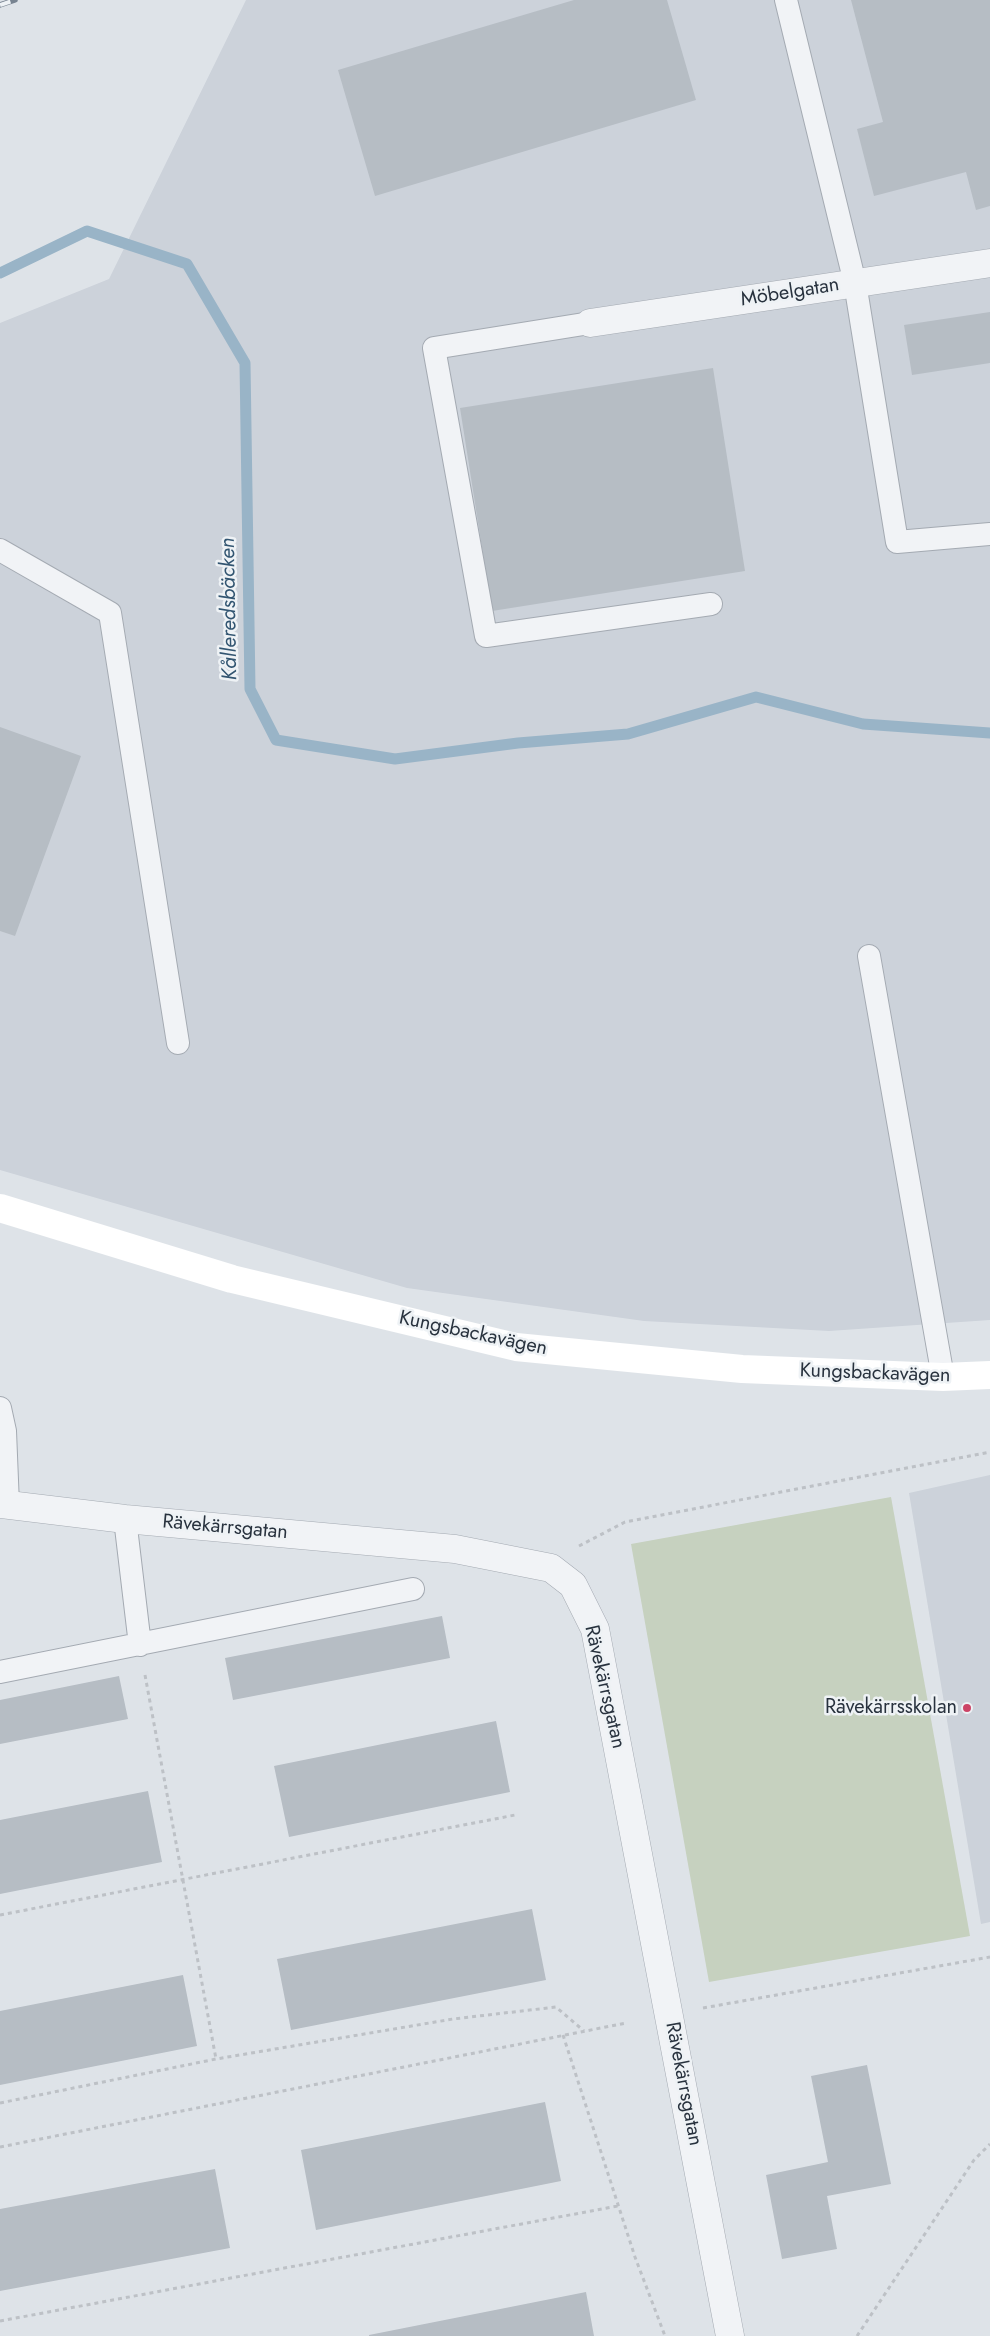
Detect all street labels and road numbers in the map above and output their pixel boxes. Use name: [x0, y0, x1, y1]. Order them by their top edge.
street label: Möbelgatan: [739, 273, 841, 313]
street label: Kungsbackavägen: [397, 1307, 549, 1361]
street label: Kungsbackavägen: [799, 1359, 951, 1389]
street label: Rävekärrsgatan: [161, 1511, 289, 1545]
street label: Rävekärrsgatan: [578, 1623, 630, 1751]
street label: Rävekärrsgatan: [659, 2020, 707, 2148]

